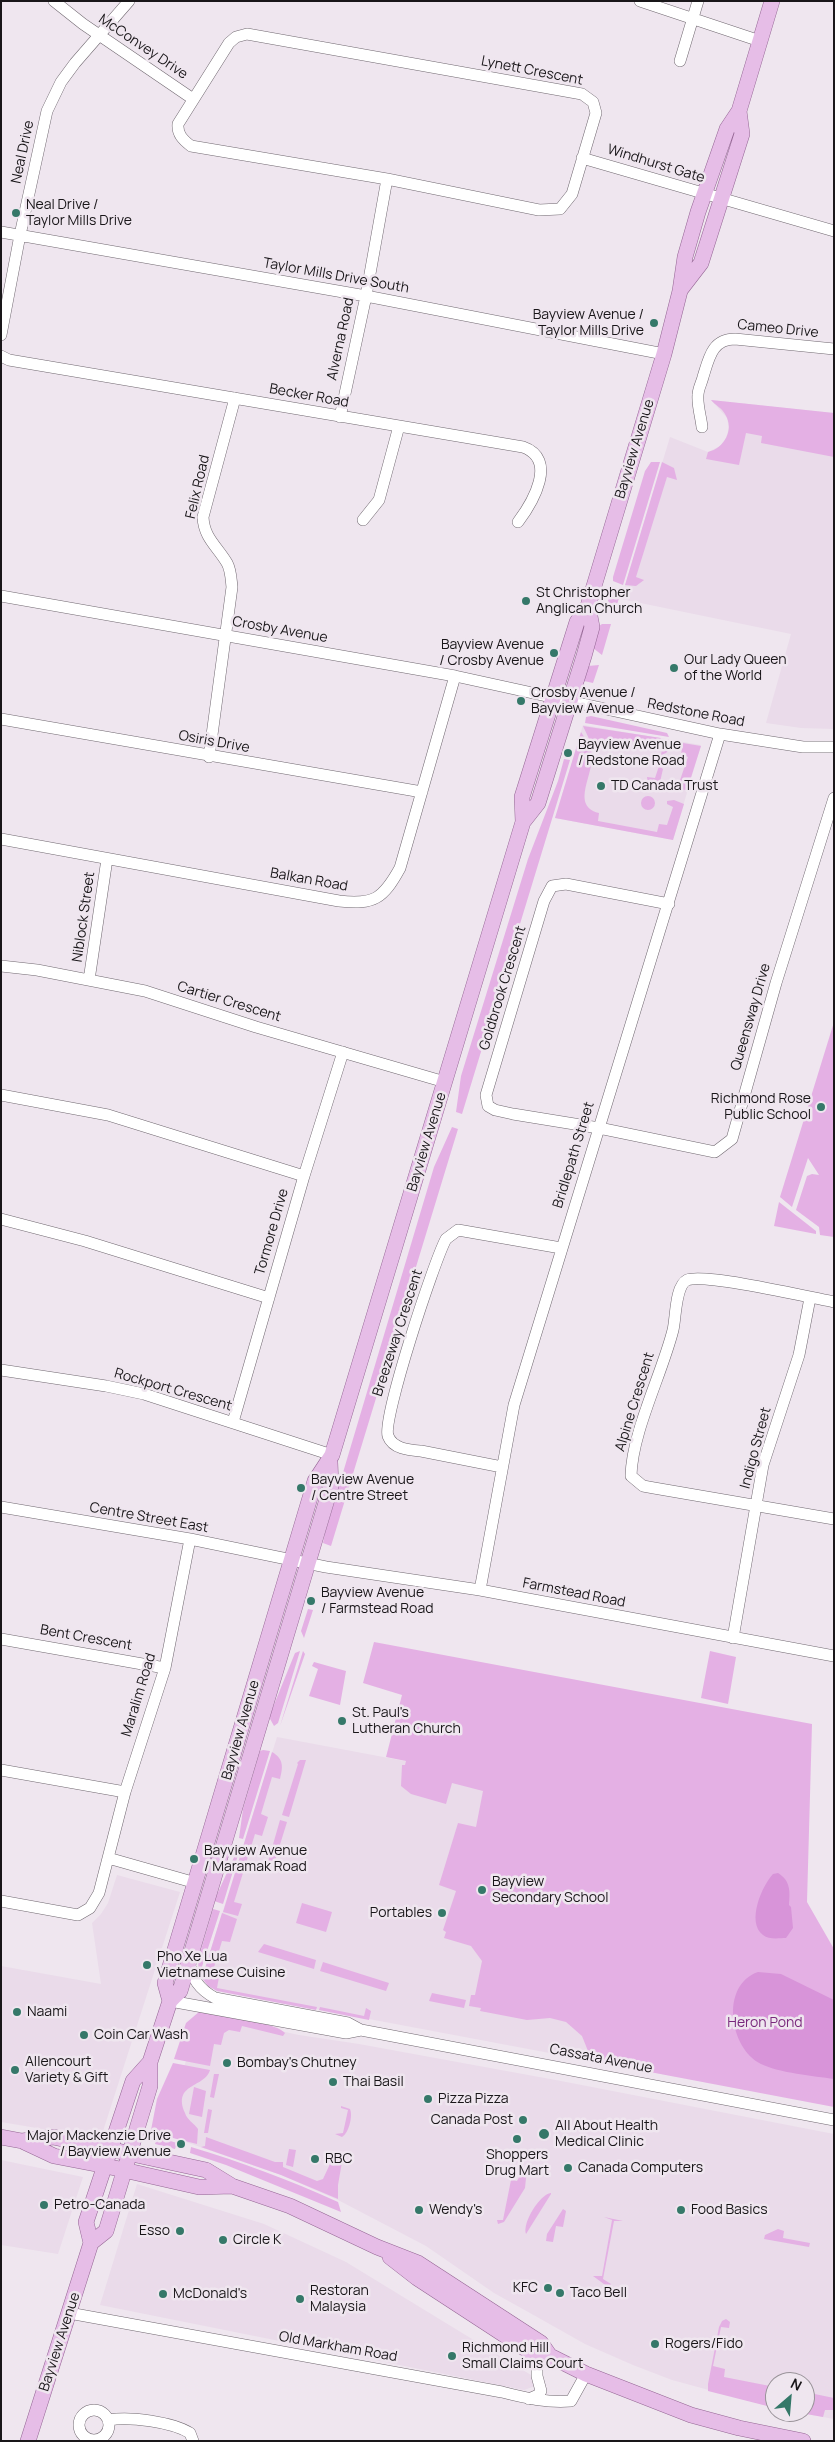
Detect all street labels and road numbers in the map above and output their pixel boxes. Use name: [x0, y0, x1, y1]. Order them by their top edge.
street label: McConvey Drive: [95, 11, 191, 83]
street label: Lynett Crescent: [480, 53, 584, 89]
street label: Neal Drive: [8, 119, 38, 185]
street label: Windhurst Gate: [605, 141, 707, 187]
street label: Taylor Mills Drive South: [262, 255, 410, 297]
street label: Alverna Road: [324, 296, 358, 382]
street label: Cameo Drive: [737, 316, 819, 342]
street label: Becker Road: [268, 381, 350, 411]
street label: Bayview Avenue: [612, 397, 658, 501]
street label: Felix Road: [183, 453, 213, 521]
street label: Crosby Avenue: [231, 613, 329, 647]
street label: Redstone Road: [646, 695, 746, 731]
street label: Osiris Drive: [177, 727, 251, 757]
street label: Balkan Road: [269, 865, 349, 895]
street label: Niblock Street: [69, 871, 99, 963]
street label: Goldbrook Crescent: [476, 924, 530, 1052]
street label: Queensway Drive: [728, 962, 774, 1072]
street label: Cartier Crescent: [175, 978, 283, 1026]
street label: Bayview Avenue: [404, 1090, 450, 1194]
street label: Bridlepath Street: [550, 1100, 598, 1210]
street label: Tormore Drive: [252, 1187, 292, 1277]
street label: Breezeway Crescent: [370, 1267, 426, 1399]
street label: Alpine Crescent: [612, 1350, 658, 1454]
street label: Rockport Crescent: [112, 1365, 234, 1415]
street label: Indigo Street: [737, 1405, 775, 1491]
street label: Centre Street East: [88, 1499, 210, 1537]
street label: Farmstead Road: [521, 1575, 627, 1611]
street label: Bent Crescent: [39, 1622, 133, 1654]
street label: Maralim Road: [118, 1651, 160, 1739]
street label: Bayview Avenue: [219, 1678, 263, 1782]
street label: Cassata Avenue: [548, 2041, 654, 2077]
street label: Bayview Avenue: [36, 2290, 84, 2394]
street label: Old Markham Road: [277, 2328, 399, 2366]

